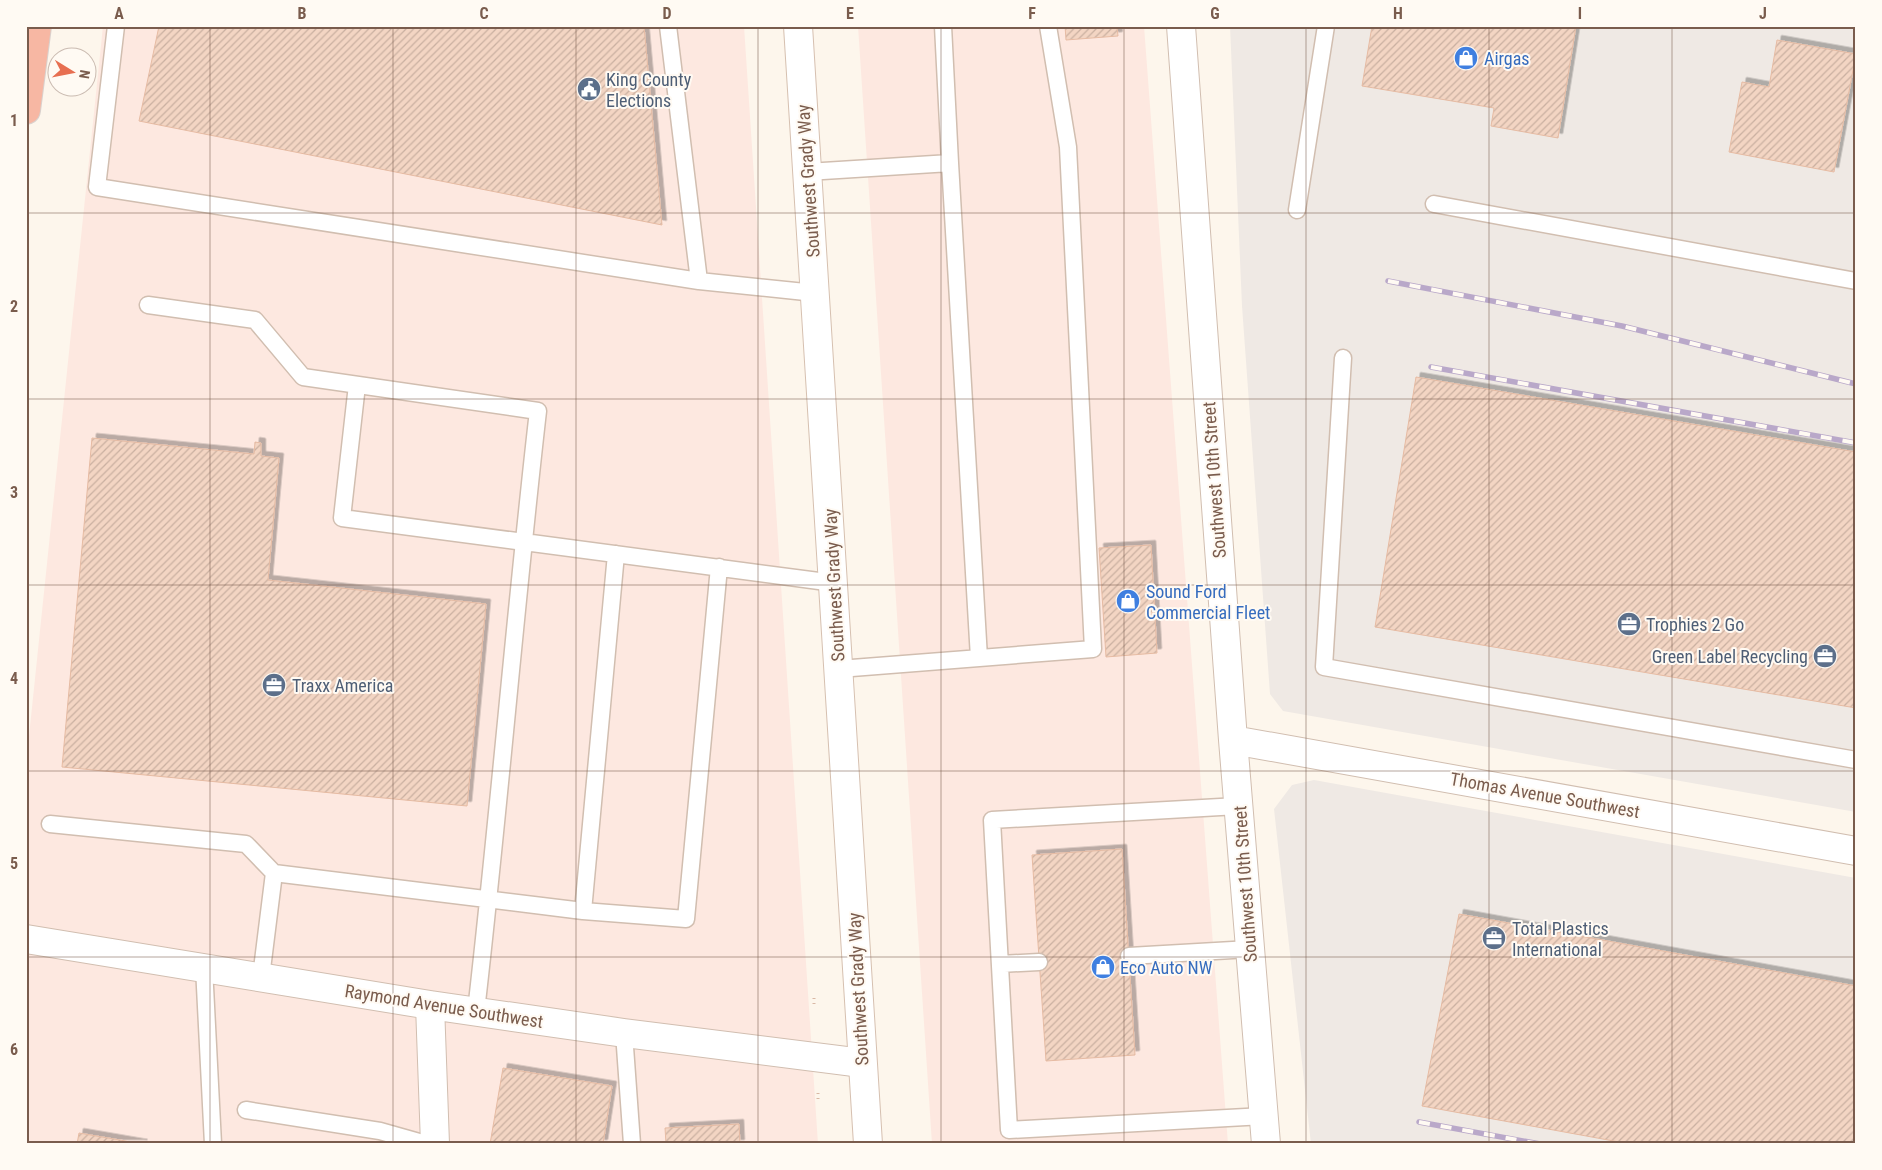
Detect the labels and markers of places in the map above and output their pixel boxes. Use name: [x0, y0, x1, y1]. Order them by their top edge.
shop icon: Airgas: [1453, 45, 1479, 71]
place label: Airgas: [1484, 48, 1530, 69]
place label: King County Elections: [606, 69, 692, 111]
public building icon: King County Elections: [576, 76, 602, 102]
place label: Sound Ford Commercial Fleet: [1146, 581, 1270, 623]
shop icon: Sound Ford Commercial Fleet: [1115, 588, 1141, 614]
office icon: Trophies 2 Go: [1616, 611, 1642, 637]
place label: Trophies 2 Go: [1646, 614, 1744, 635]
office icon: Green Label Recycling: [1812, 643, 1838, 669]
place label: Green Label Recycling: [1652, 646, 1808, 667]
office icon: Traxx America: [261, 672, 287, 698]
place label: Traxx America: [292, 675, 393, 696]
place label: Total Plastics International: [1512, 918, 1609, 960]
office icon: Total Plastics International: [1481, 925, 1507, 951]
shop icon: Eco Auto NW: [1090, 954, 1116, 980]
place label: Eco Auto NW: [1120, 957, 1213, 978]

